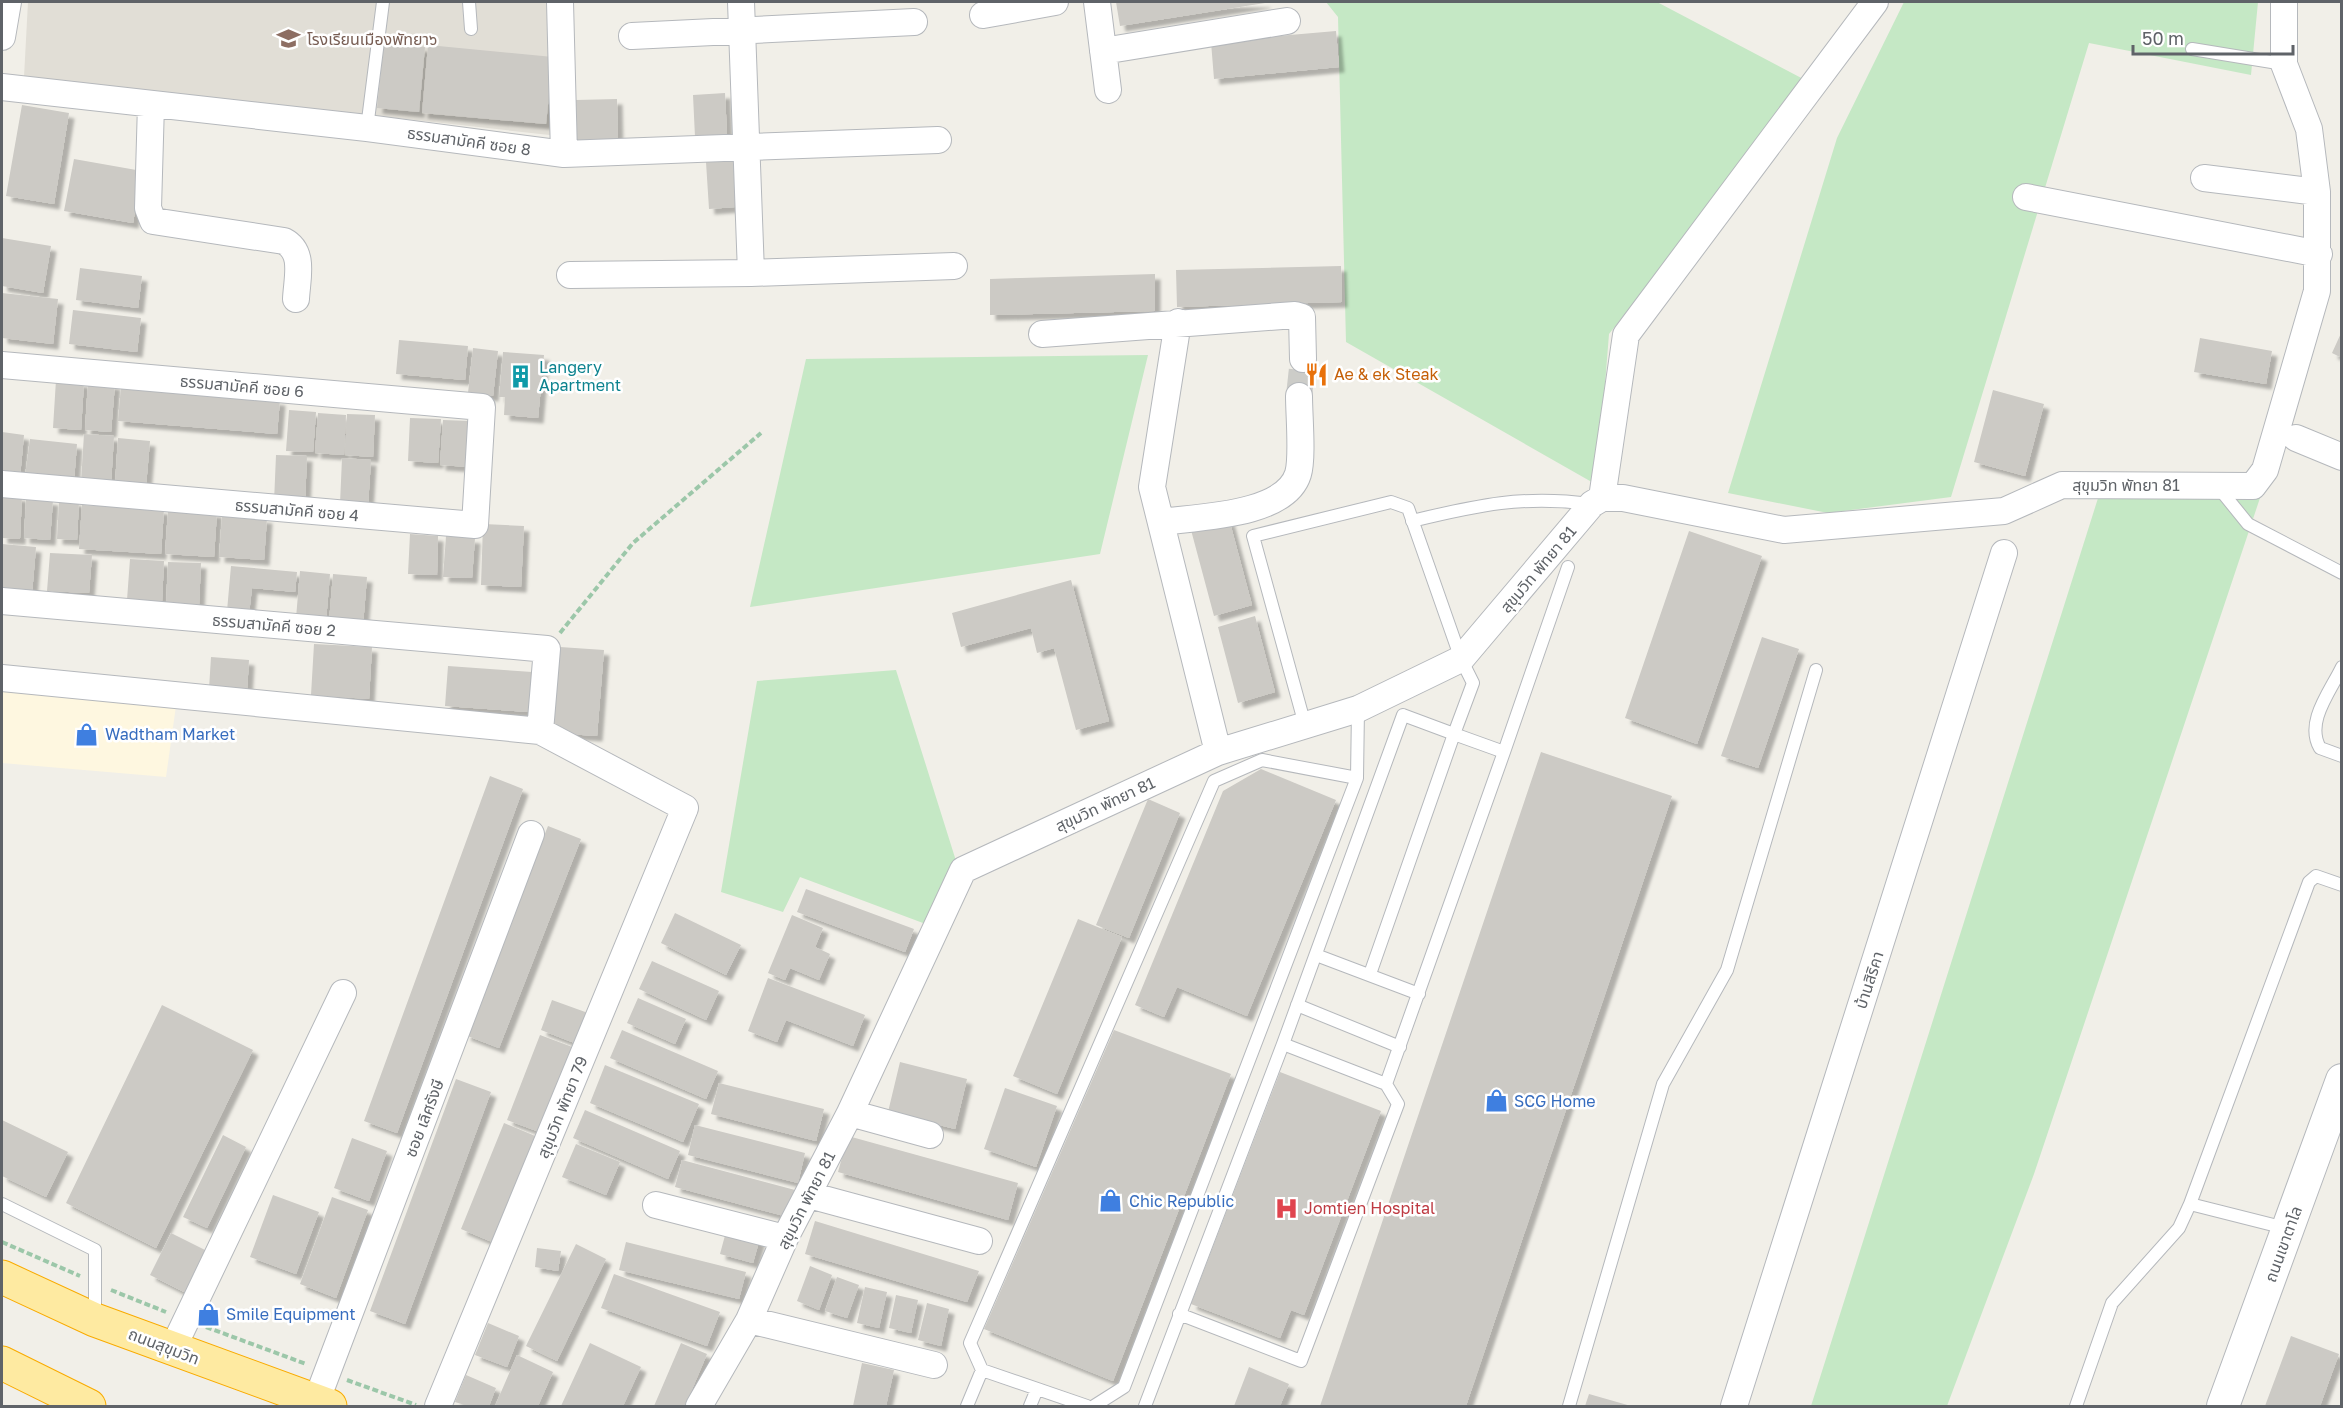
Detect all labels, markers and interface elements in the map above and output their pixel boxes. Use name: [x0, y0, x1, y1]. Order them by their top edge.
scale bar: [2133, 18, 2294, 56]
school or university icon: โรงเรียนเมืองพัทยา๖: [276, 26, 302, 52]
text: 50 m: [2142, 27, 2184, 49]
place label: โรงเรียนเมืองพัทยา๖: [307, 29, 437, 49]
street label: ธรรมสามัคคี ซอย 8: [406, 122, 532, 160]
place label: Langery Apartment: [539, 357, 621, 395]
restaurant icon: Ae & ek Steak: [1303, 361, 1329, 387]
building icon: Langery Apartment: [508, 363, 534, 389]
place label: Ae & ek Steak: [1334, 364, 1439, 384]
street label: ธรรมสามัคคี ซอย 6: [179, 371, 305, 401]
street label: สุขุมวิท พัทยา 81: [2072, 475, 2180, 495]
street label: ธรรมสามัคคี ซอย 4: [234, 495, 360, 525]
street label: สุขุมวิท พัทยา 81: [1496, 521, 1580, 617]
street label: ธรรมสามัคคี ซอย 2: [211, 610, 337, 640]
shop icon: Wadtham Market: [74, 721, 100, 747]
place label: Wadtham Market: [105, 724, 235, 744]
street label: สุขุมวิท พัทยา 81: [1052, 772, 1158, 836]
street label: บ้านสิริคา: [1850, 949, 1888, 1011]
street label: สุขุมวิท พัทยา 79: [532, 1053, 592, 1161]
street label: ซอย เลิศรังษี: [400, 1076, 448, 1160]
shop icon: SCG Home: [1483, 1088, 1509, 1114]
place label: SCG Home: [1514, 1091, 1596, 1111]
street label: สุขุมวิท พัทยา 81: [773, 1147, 839, 1253]
shop icon: Chic Republic: [1098, 1188, 1124, 1214]
place label: Chic Republic: [1129, 1191, 1234, 1211]
hospital icon: Jomtien Hospital: [1273, 1195, 1299, 1221]
place label: Jomtien Hospital: [1304, 1198, 1435, 1218]
street label: ถนนเขาตาโล: [2260, 1203, 2306, 1285]
shop icon: Smile Equipment: [195, 1301, 221, 1327]
place label: Smile Equipment: [226, 1304, 356, 1324]
street label: ถนนสุขุมวิท: [126, 1323, 202, 1369]

